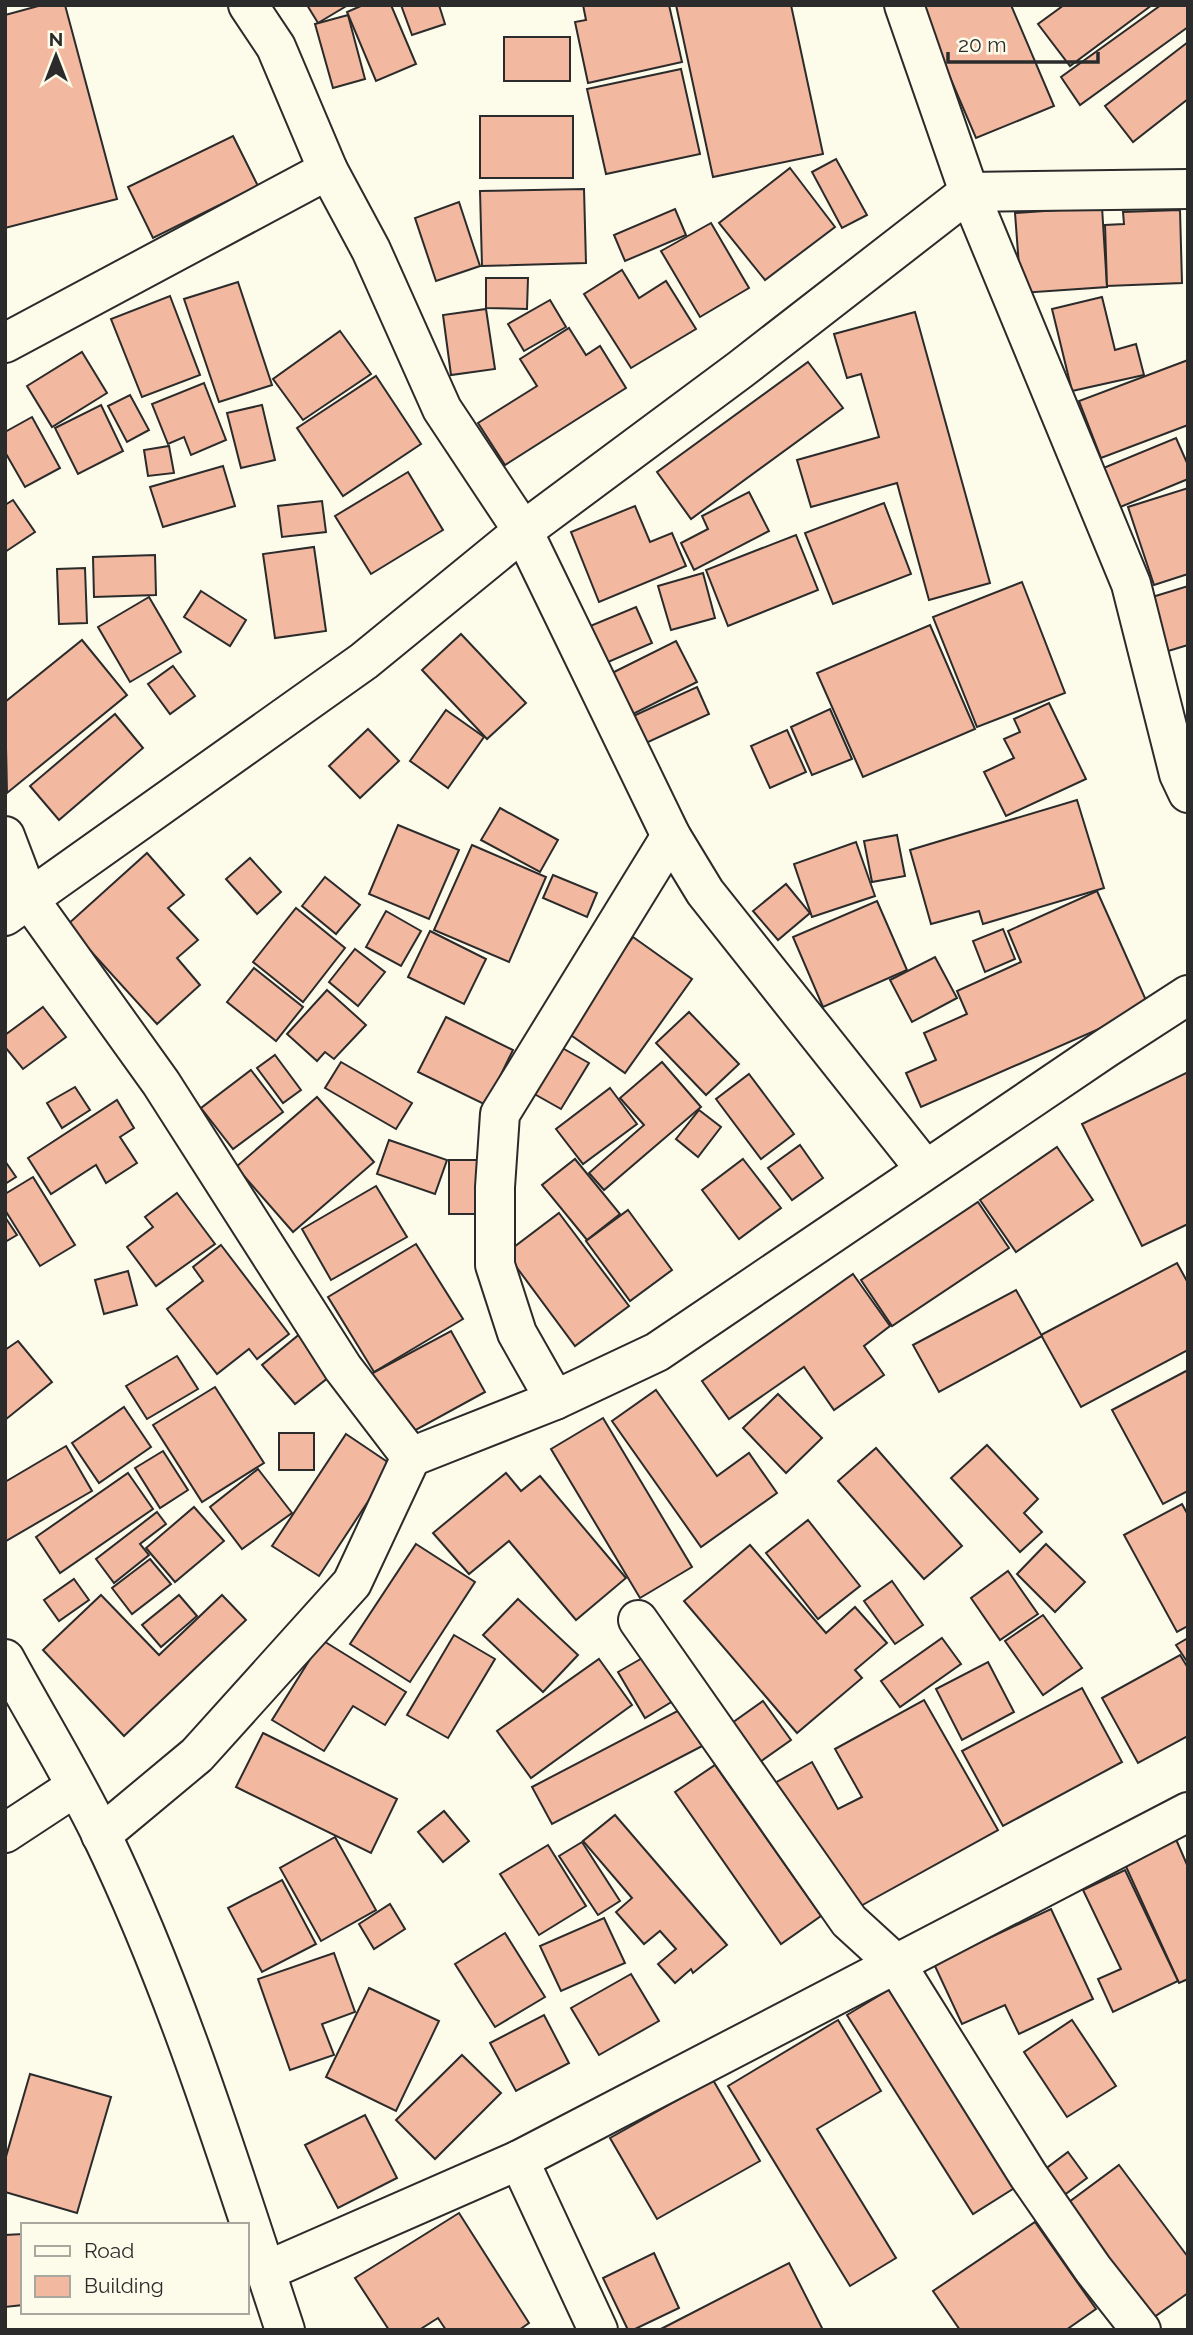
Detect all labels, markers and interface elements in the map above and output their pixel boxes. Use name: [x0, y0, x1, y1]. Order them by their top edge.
north arrow: [21, 21, 91, 91]
scale bar: [948, 21, 1098, 65]
text: N: [49, 28, 63, 50]
text: 20 m: [958, 32, 1006, 57]
legend: [21, 2223, 248, 2314]
text: Road: [84, 2238, 134, 2263]
text: Building: [84, 2273, 164, 2298]

